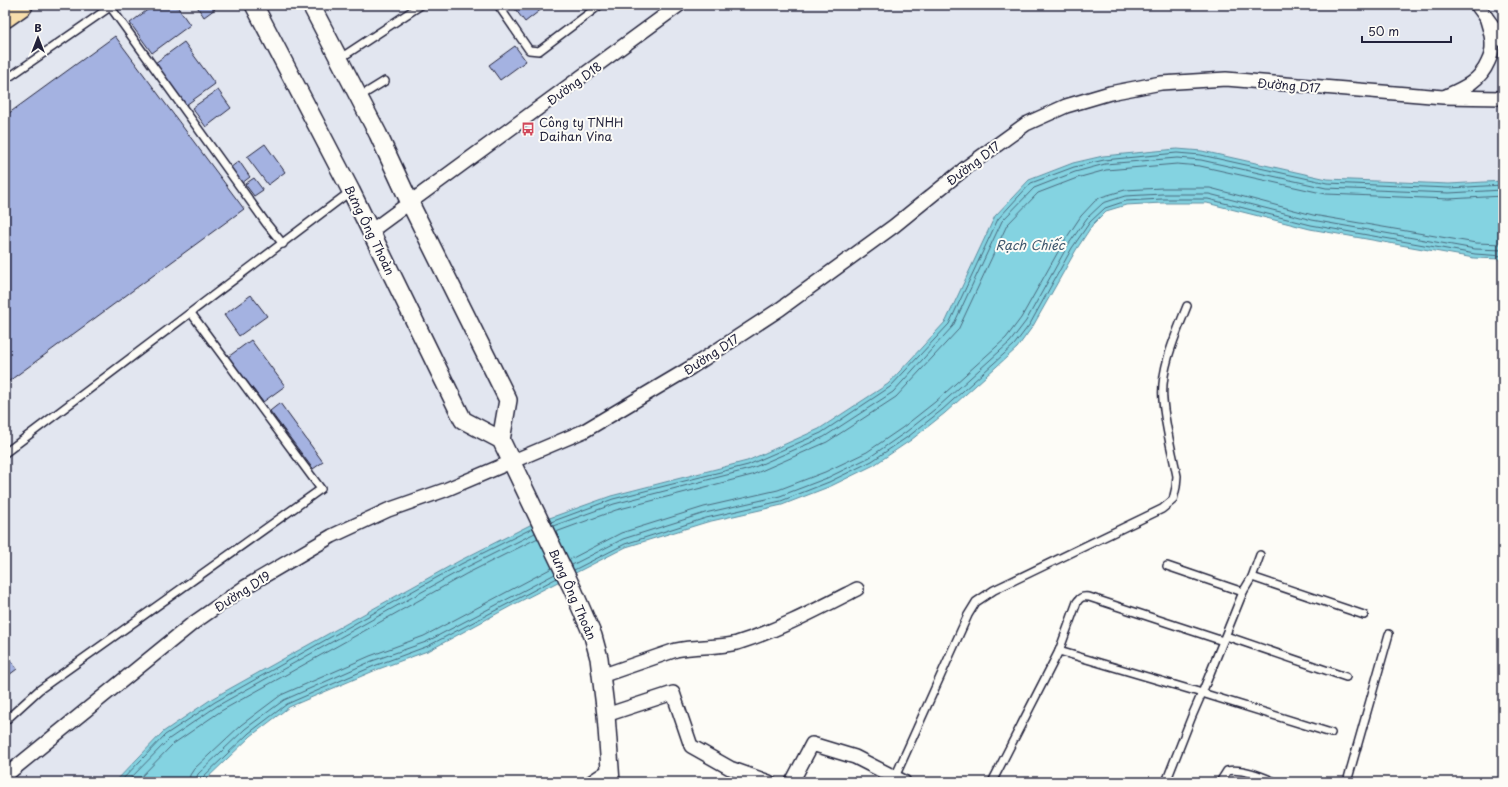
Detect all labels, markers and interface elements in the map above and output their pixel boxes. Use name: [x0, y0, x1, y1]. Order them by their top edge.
north arrow: [18, 18, 58, 58]
scale bar: [1362, 18, 1451, 44]
text: B: [34, 19, 42, 36]
text: 50 m: [1368, 22, 1399, 40]
street label: Đường D18: [543, 57, 605, 109]
street label: Đường D17: [1257, 73, 1322, 97]
place label: Công ty TNHH Daihan Vina: [539, 113, 623, 145]
bus stop icon: Công ty TNHH Daihan Vina: [520, 121, 536, 137]
street label: Đường D17: [942, 137, 1004, 189]
street label: Bưng Ông Thoàn: [340, 182, 400, 278]
water label: Rạch Chiếc: [996, 235, 1066, 254]
street label: Đường D17: [680, 329, 743, 379]
street label: Bưng Ông Thoàn: [545, 546, 601, 642]
street label: Đường D19: [210, 566, 274, 616]

